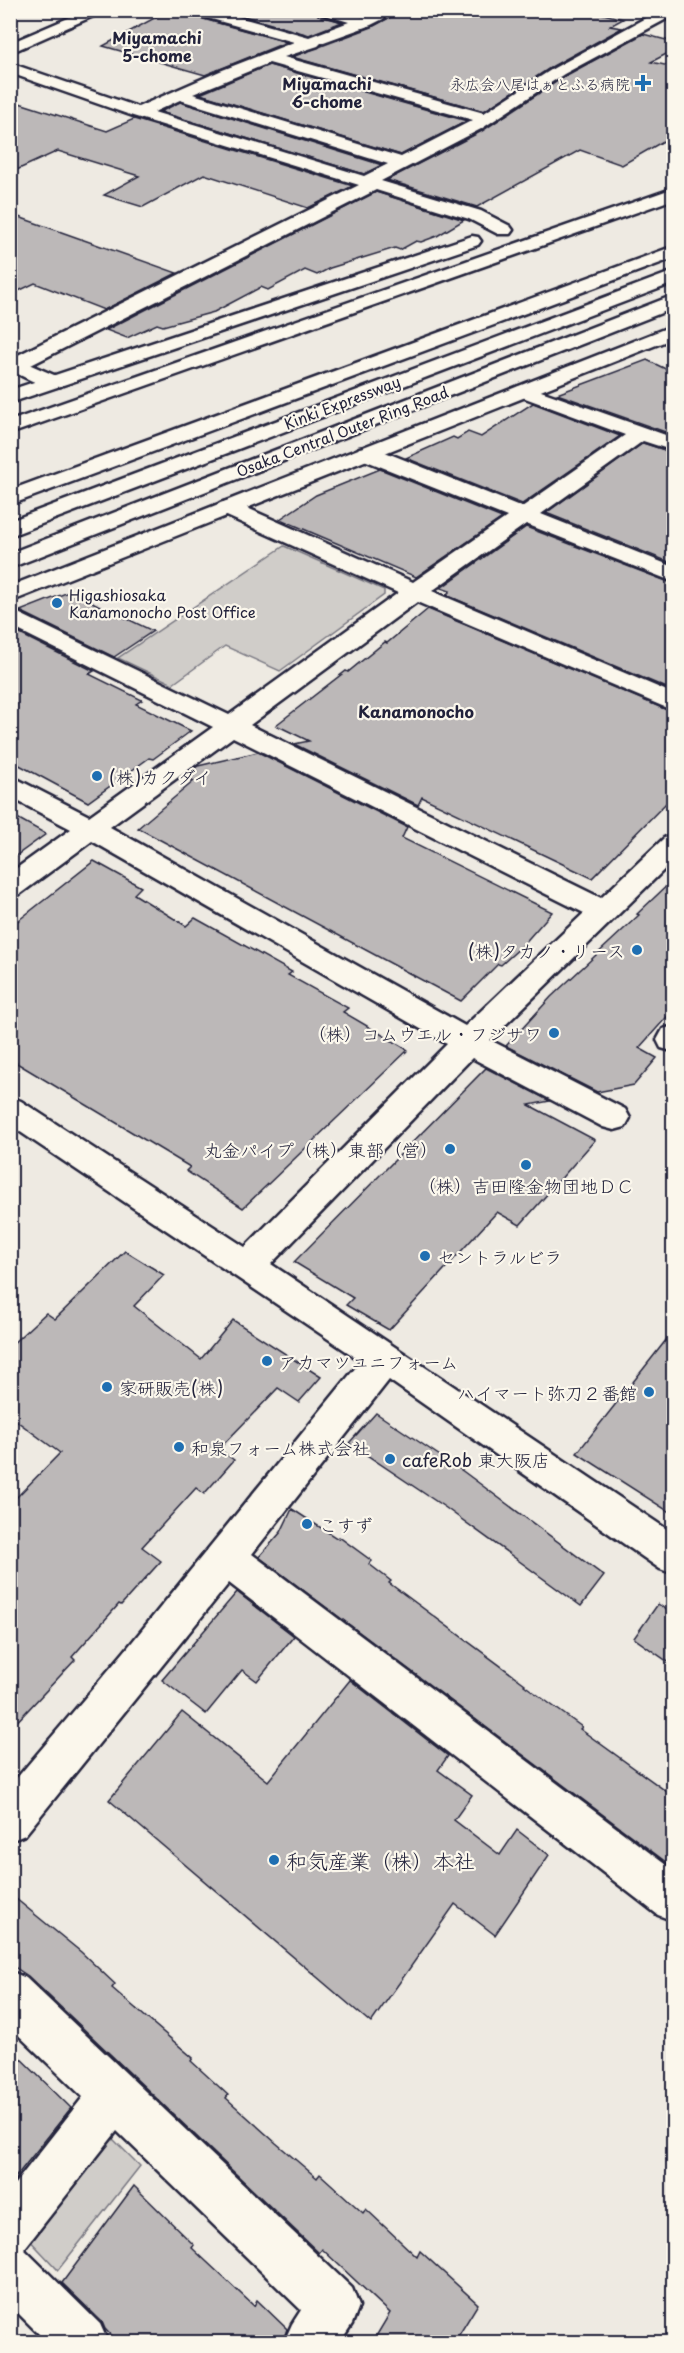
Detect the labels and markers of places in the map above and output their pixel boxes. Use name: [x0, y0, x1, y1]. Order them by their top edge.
place label: 永広会八尾はぁとふる病院: [450, 72, 630, 95]
marker: 永広会八尾はぁとふる病院: [634, 74, 652, 92]
place label: Higashiosaka Kanamonocho Post Office: [69, 583, 256, 623]
marker: Higashiosaka Kanamonocho Post Office: [50, 596, 64, 610]
place label: (株)カクダイ: [109, 763, 211, 790]
marker: (株)カクダイ: [90, 769, 104, 783]
place label: (株)タカノ・リース: [468, 937, 625, 964]
marker: (株)タカノ・リース: [630, 943, 644, 957]
place label: （株）コムウエル・フジサワ: [308, 1020, 542, 1047]
marker: （株）コムウエル・フジサワ: [547, 1026, 561, 1040]
place label: 丸金パイプ（株）東部（営）: [204, 1136, 438, 1163]
marker: 丸金パイプ（株）東部（営）: [443, 1142, 457, 1156]
marker: （株）吉田隆金物団地ＤＣ: [519, 1158, 533, 1172]
place label: （株）吉田隆金物団地ＤＣ: [418, 1172, 634, 1199]
place label: セントラルビラ: [437, 1243, 562, 1270]
marker: セントラルビラ: [418, 1249, 432, 1263]
place label: アカマツユニフォーム: [279, 1348, 458, 1375]
marker: アカマツユニフォーム: [260, 1354, 274, 1368]
place label: 家研販売(株): [119, 1374, 223, 1401]
place label: ハイマート弥刀２番館: [457, 1379, 637, 1406]
marker: 家研販売(株): [100, 1380, 114, 1394]
marker: ハイマート弥刀２番館: [642, 1385, 656, 1399]
place label: 和泉フォーム株式会社: [191, 1434, 370, 1461]
marker: 和泉フォーム株式会社: [172, 1440, 186, 1454]
place label: cafeRob 東大阪店: [402, 1446, 550, 1473]
marker: cafeRob 東大阪店: [383, 1452, 397, 1466]
place label: こすず: [319, 1511, 373, 1538]
marker: こすず: [300, 1517, 314, 1531]
place label: 和気産業（株）本社: [286, 1844, 475, 1876]
marker: 和気産業（株）本社: [267, 1853, 281, 1867]

